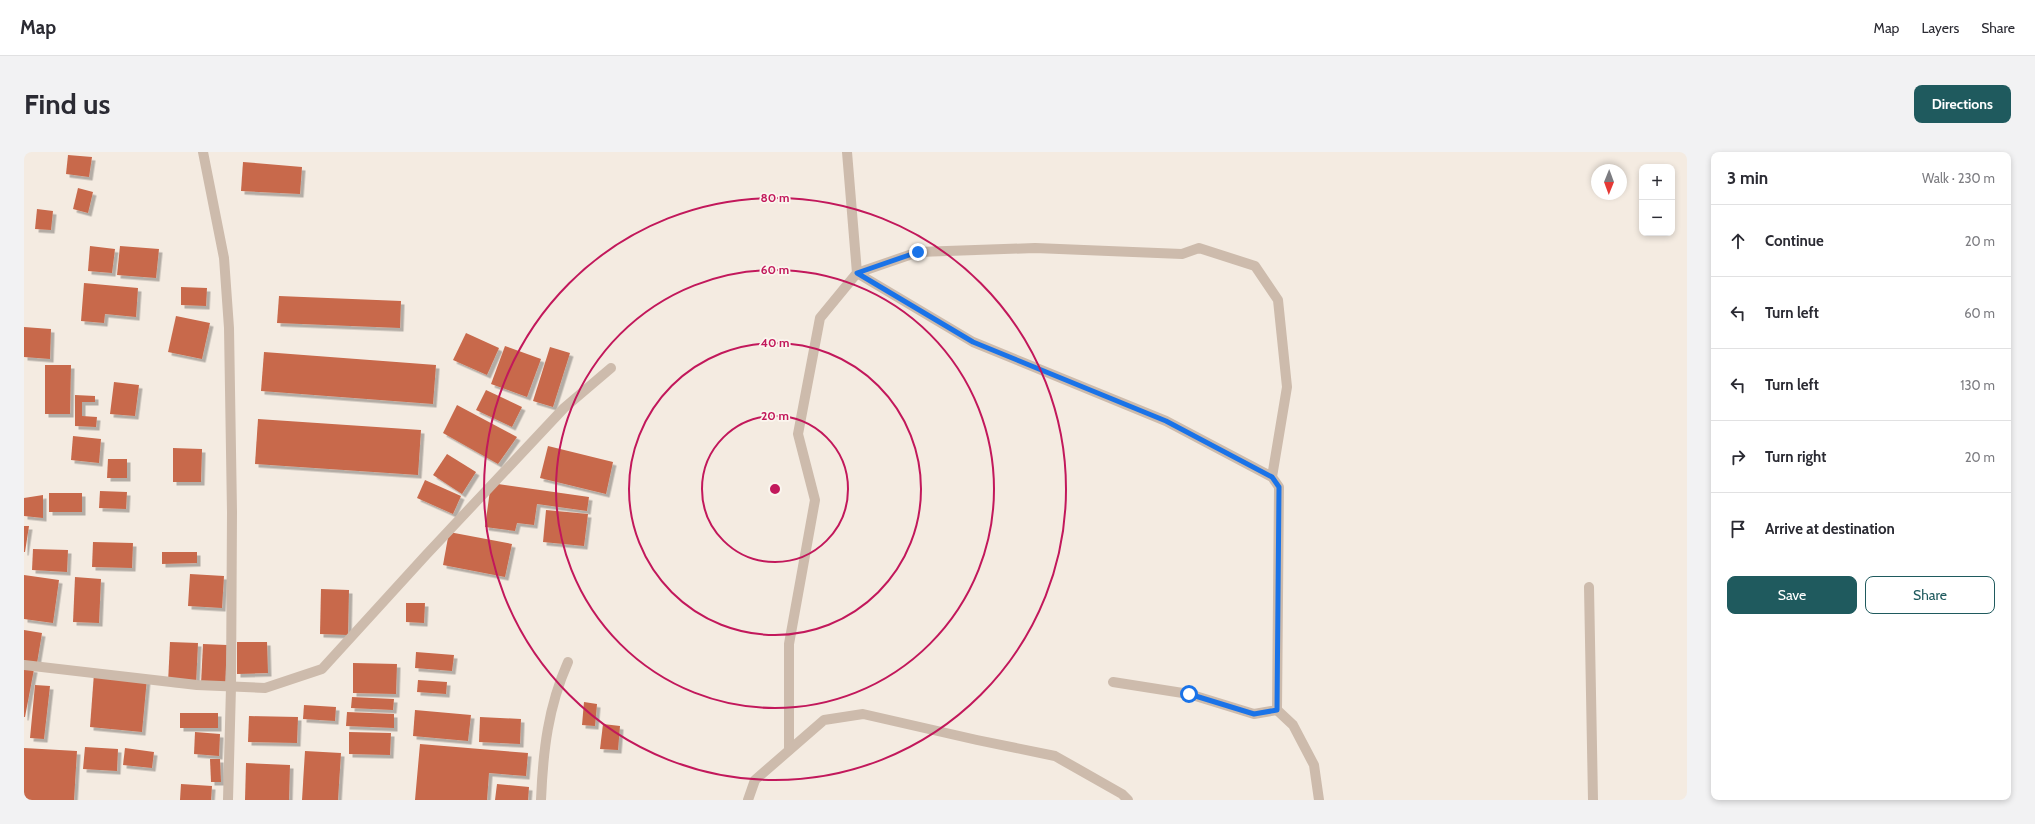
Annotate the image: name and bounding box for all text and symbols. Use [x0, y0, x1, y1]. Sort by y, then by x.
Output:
text: Map [20, 16, 56, 39]
text: Map [1874, 19, 1899, 37]
text: Layers [1921, 19, 1959, 37]
text: Share [1981, 19, 2015, 37]
button: Directions [1914, 85, 2011, 123]
text: Find us [24, 87, 110, 121]
north arrow [1591, 164, 1627, 200]
map controls [1639, 164, 1675, 236]
button: + [1639, 164, 1675, 200]
text: 3 min [1727, 168, 1768, 188]
text: Walk · 230 m [1922, 170, 1995, 186]
text: 80 m [761, 190, 789, 205]
button: − [1639, 200, 1675, 236]
icon: ahead [1727, 230, 1749, 252]
text: Continue [1765, 232, 1824, 250]
text: 20 m [1965, 233, 1995, 249]
route end [909, 243, 927, 261]
text: 60 m [761, 262, 789, 277]
icon: left [1727, 302, 1749, 324]
text: Turn left [1765, 304, 1819, 322]
text: 60 m [1964, 305, 1995, 321]
text: 40 m [760, 335, 790, 350]
icon: left [1727, 374, 1749, 396]
text: Turn left [1765, 376, 1819, 394]
text: 130 m [1960, 377, 1995, 393]
text: 20 m [761, 408, 789, 423]
icon: right [1727, 446, 1749, 468]
text: Turn right [1765, 448, 1826, 466]
text: 20 m [1965, 449, 1995, 465]
centre of rings [768, 482, 782, 496]
icon: arrive [1727, 518, 1749, 540]
text: Arrive at destination [1765, 520, 1895, 538]
button: Save [1727, 576, 1857, 614]
button: Share [1865, 576, 1995, 614]
route start [1180, 685, 1198, 703]

